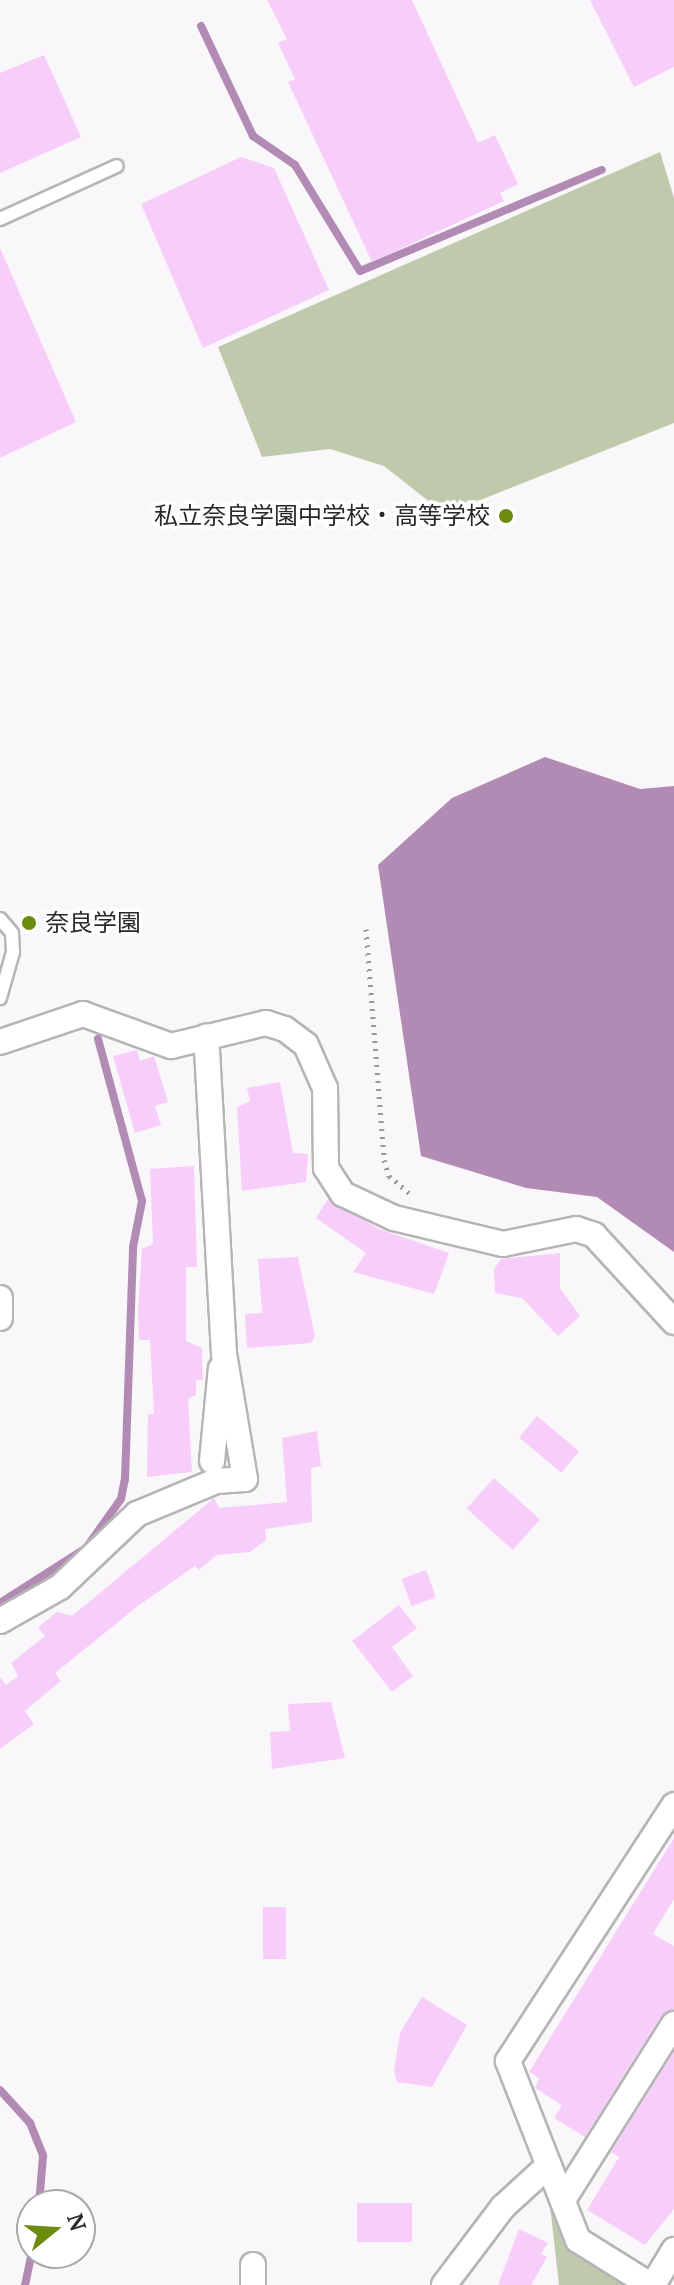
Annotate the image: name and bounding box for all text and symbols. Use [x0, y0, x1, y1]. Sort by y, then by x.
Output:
place label: 私立奈良学園中学校・高等学校 [154, 502, 490, 530]
marker: 私立奈良学園中学校・高等学校 [497, 507, 515, 525]
place label: 奈良学園 [45, 909, 141, 937]
marker: 奈良学園 [20, 914, 38, 932]
north arrow [16, 2189, 96, 2269]
text: N [61, 2210, 94, 2234]

